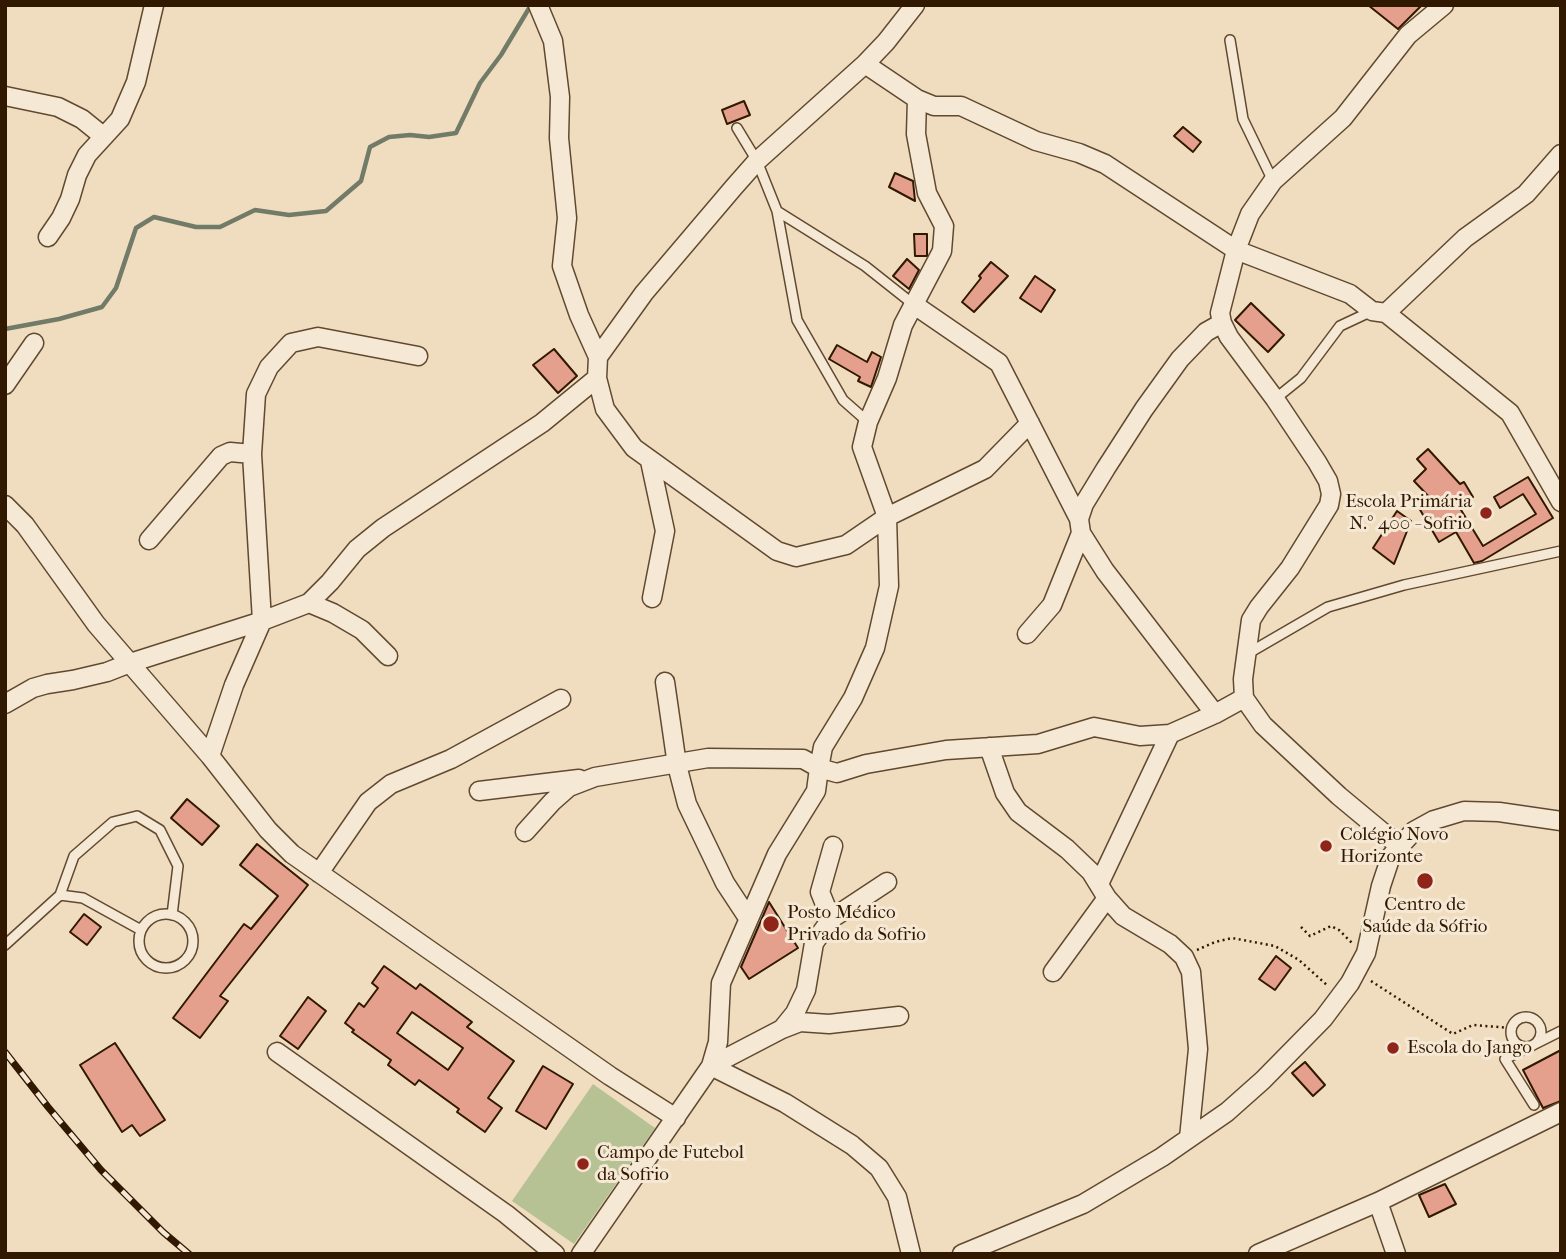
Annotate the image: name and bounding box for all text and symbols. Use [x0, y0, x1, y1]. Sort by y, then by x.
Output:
place label: Escola Primária N.º 400 - Sofrio [1345, 491, 1472, 535]
marker: Escola Primária N.º 400 - Sofrio [1478, 505, 1494, 521]
place label: Colégio Novo Horizonte [1340, 824, 1448, 868]
marker: Colégio Novo Horizonte [1318, 838, 1334, 854]
marker: Centro de Saúde da Sófrio [1415, 871, 1435, 891]
place label: Centro de Saúde da Sófrio [1363, 894, 1487, 938]
place label: Posto Médico Privado da Sofrio [787, 902, 926, 946]
marker: Posto Médico Privado da Sofrio [761, 914, 781, 934]
place label: Escola do Jango [1407, 1037, 1532, 1059]
marker: Escola do Jango [1385, 1040, 1401, 1056]
place label: Campo de Futebol da Sofrio [597, 1142, 744, 1186]
marker: Campo de Futebol da Sofrio [575, 1156, 591, 1172]

